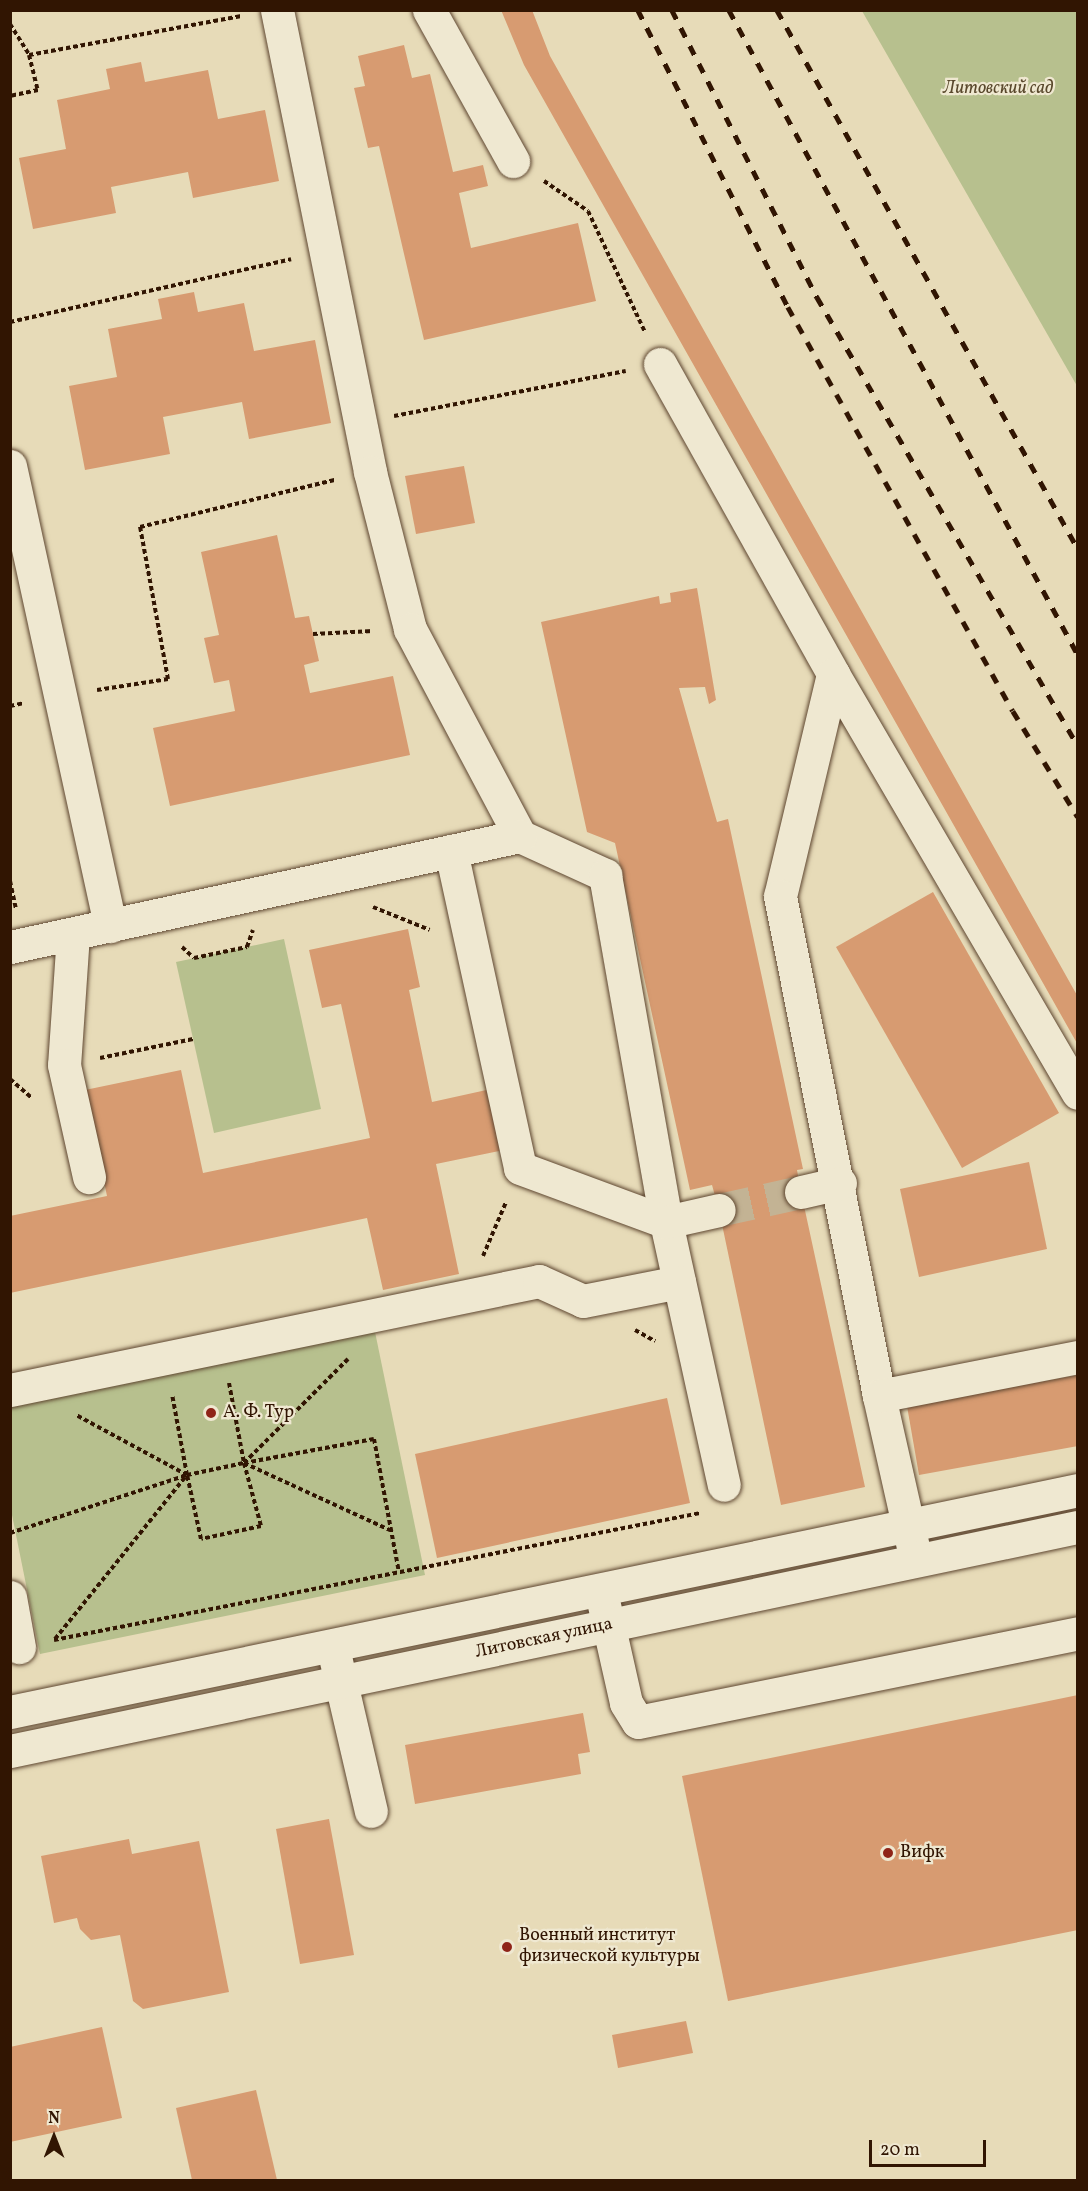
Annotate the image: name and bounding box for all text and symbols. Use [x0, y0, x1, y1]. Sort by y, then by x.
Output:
park label: Литовский сад [943, 78, 1053, 100]
place label: А. Ф. Тур [223, 1402, 295, 1424]
marker: А. Ф. Тур [204, 1406, 218, 1420]
street label: Литовская улица [473, 1614, 615, 1664]
place label: Вифк [900, 1842, 944, 1864]
marker: Вифк [881, 1846, 895, 1860]
place label: Военный институт физической культуры [519, 1926, 700, 1968]
marker: Военный институт физической культуры [500, 1940, 514, 1954]
north arrow [24, 2107, 84, 2167]
text: N [48, 2108, 60, 2130]
scale bar [872, 2128, 989, 2166]
text: 20 m [880, 2138, 920, 2163]

